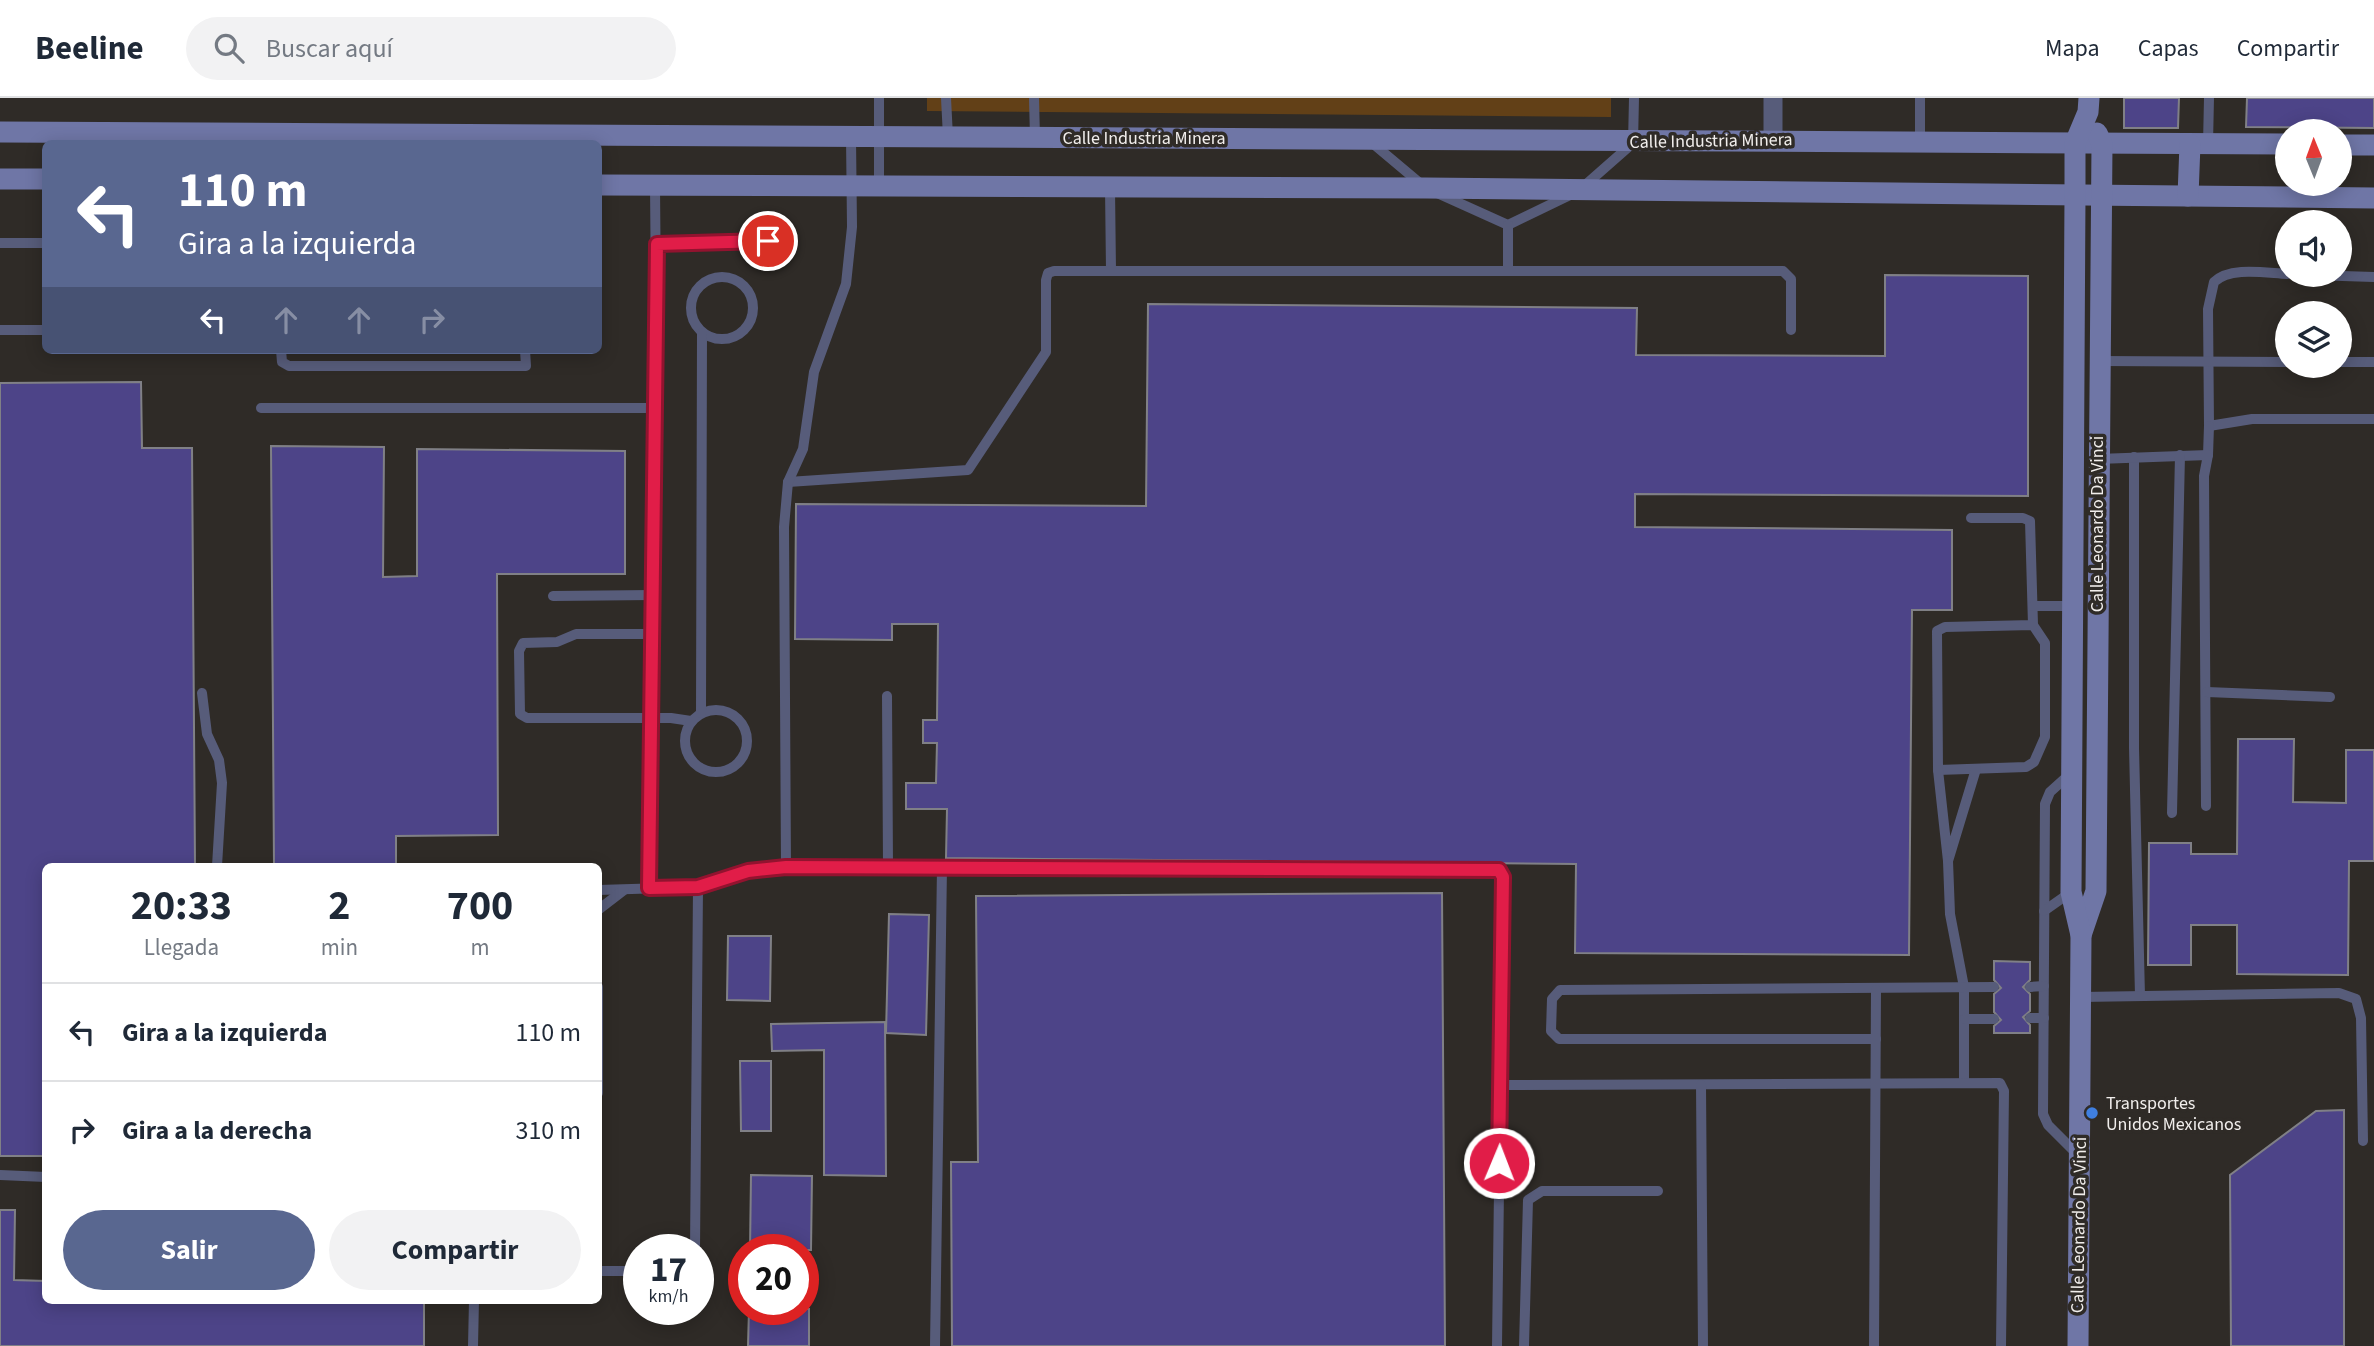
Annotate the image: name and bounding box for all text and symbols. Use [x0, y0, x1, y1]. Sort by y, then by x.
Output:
search box [186, 17, 676, 80]
text: Beeline [35, 25, 144, 72]
icon: search [210, 29, 248, 67]
text: Buscar aquí [266, 30, 393, 67]
text: Mapa [2045, 31, 2100, 66]
text: Capas [2138, 31, 2199, 66]
text: Compartir [2237, 31, 2339, 66]
north arrow [2275, 119, 2352, 196]
map controls [2275, 119, 2352, 378]
street label: Calle Industria Minera [1062, 126, 1226, 151]
street label: Calle Industria Minera [1629, 127, 1793, 155]
text: 110 m [178, 156, 307, 226]
icon: left [63, 168, 154, 259]
button: sound [2275, 210, 2352, 287]
pin [738, 211, 798, 271]
text: Gira a la izquierda [178, 221, 416, 267]
icon: arrive [749, 222, 787, 260]
icon: left [194, 301, 232, 339]
icon: ahead [267, 301, 305, 339]
icon: ahead [340, 301, 378, 339]
icon: right [413, 301, 451, 339]
button: layers [2275, 301, 2352, 378]
street label: Calle Leonardo Da Vinci [2085, 436, 2110, 612]
text: 20:33 [131, 876, 232, 936]
text: 2 [328, 876, 350, 936]
text: 700 [447, 876, 513, 936]
text: Llegada [144, 931, 219, 964]
text: min [321, 931, 358, 964]
text: m [470, 931, 490, 964]
icon: left [63, 1013, 101, 1051]
text: Gira a la izquierda [122, 1014, 327, 1051]
text: 110 m [515, 1014, 581, 1051]
place label: Transportes Unidos Mexicanos [2106, 1091, 2241, 1137]
marker: Transportes Unidos Mexicanos [2084, 1105, 2100, 1121]
icon: right [63, 1111, 101, 1149]
text: Gira a la derecha [122, 1112, 312, 1149]
text: 310 m [515, 1112, 581, 1149]
position arrow [1462, 1126, 1536, 1200]
street label: Calle Leonardo Da Vinci [2065, 1137, 2093, 1313]
button: Salir [63, 1210, 315, 1290]
button: Compartir [329, 1210, 581, 1290]
speed limit sign: 20 [728, 1234, 819, 1325]
text: 17 [650, 1245, 687, 1295]
text: km/h [649, 1284, 688, 1309]

